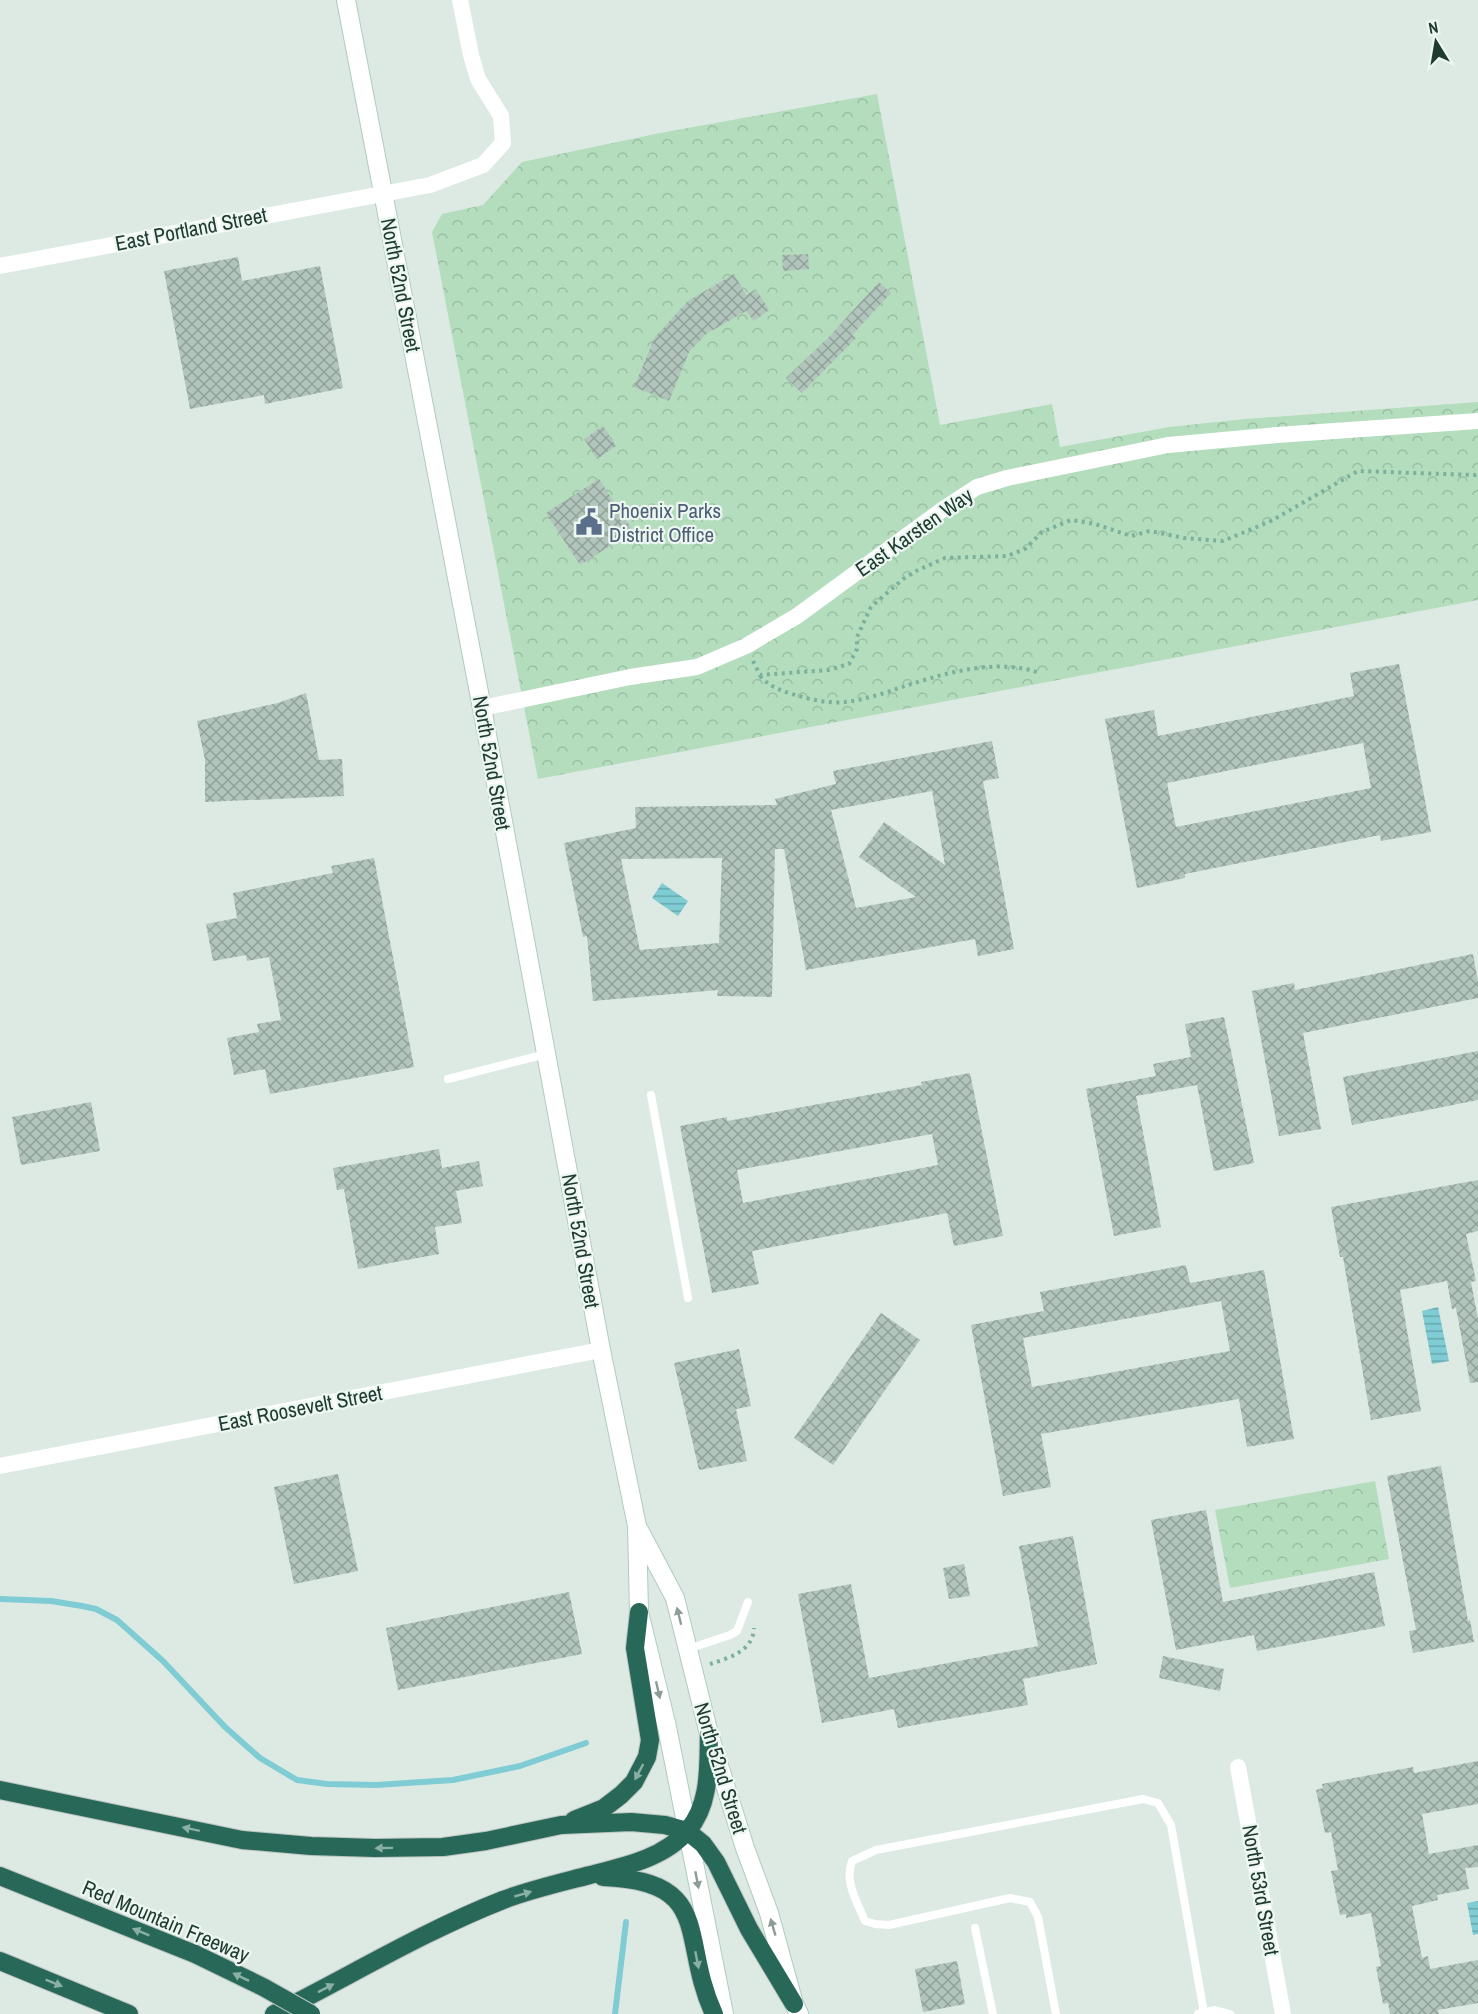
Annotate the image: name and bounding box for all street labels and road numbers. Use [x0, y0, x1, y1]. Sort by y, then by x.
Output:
street label: East Portland Street [113, 200, 270, 258]
street label: North 52nd Street [374, 216, 428, 355]
street label: East Karsten Way [849, 481, 979, 583]
street label: North 52nd Street [466, 694, 518, 833]
street label: North 52nd Street [555, 1172, 607, 1311]
street label: East Roosevelt Street [215, 1378, 385, 1438]
street label: North 52nd Street [687, 1699, 755, 1837]
street label: North 53rd Street [1235, 1822, 1287, 1958]
street label: Red Mountain Freeway [78, 1873, 254, 1969]

